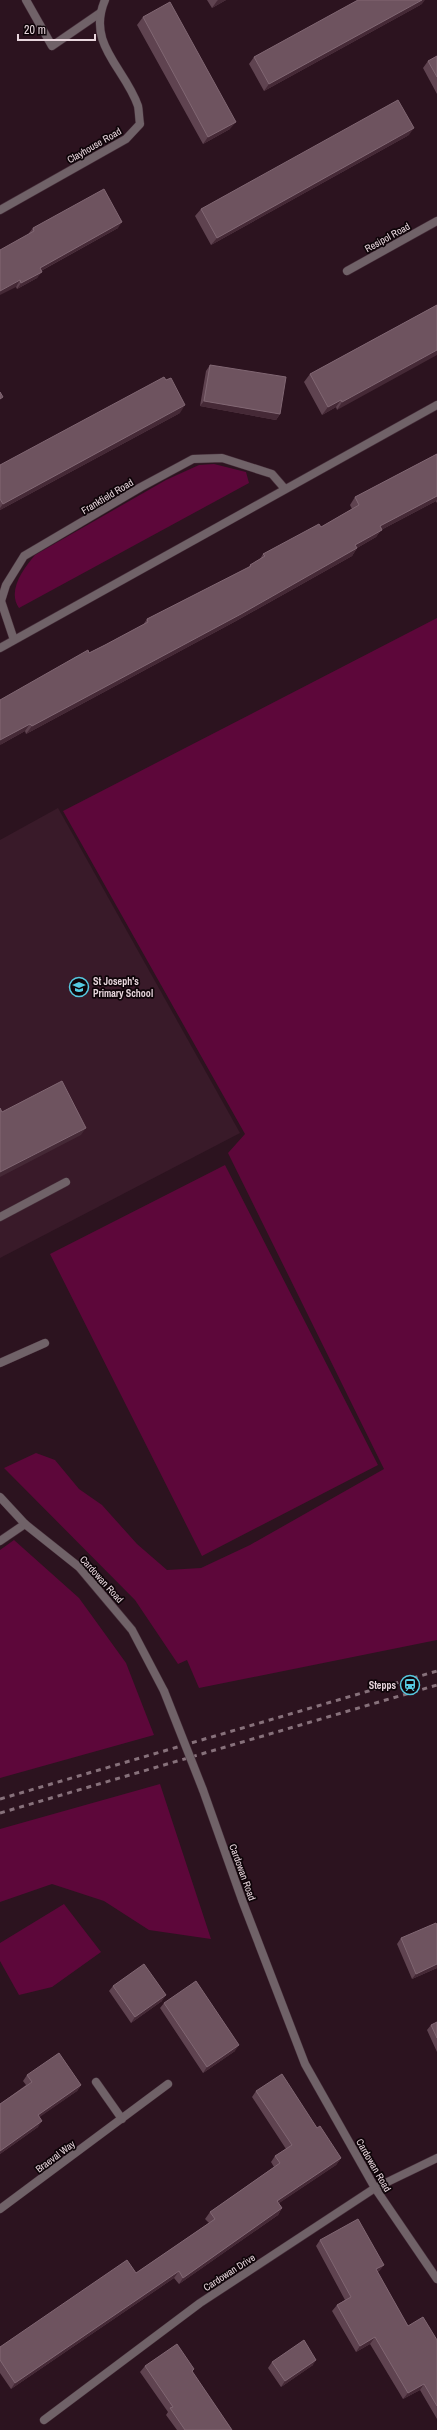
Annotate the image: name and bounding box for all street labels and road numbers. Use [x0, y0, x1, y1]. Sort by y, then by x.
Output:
street label: Clayhouse Road [65, 125, 124, 166]
street label: Resipol Road [362, 220, 412, 255]
street label: Frankfield Road [79, 476, 136, 517]
street label: Cardowan Road [77, 1553, 126, 1606]
street label: Cardowan Road [226, 1842, 259, 1902]
street label: Cardowan Road [353, 2136, 394, 2194]
street label: Braeval Way [33, 2137, 78, 2175]
street label: Cardowan Drive [201, 2251, 258, 2294]

